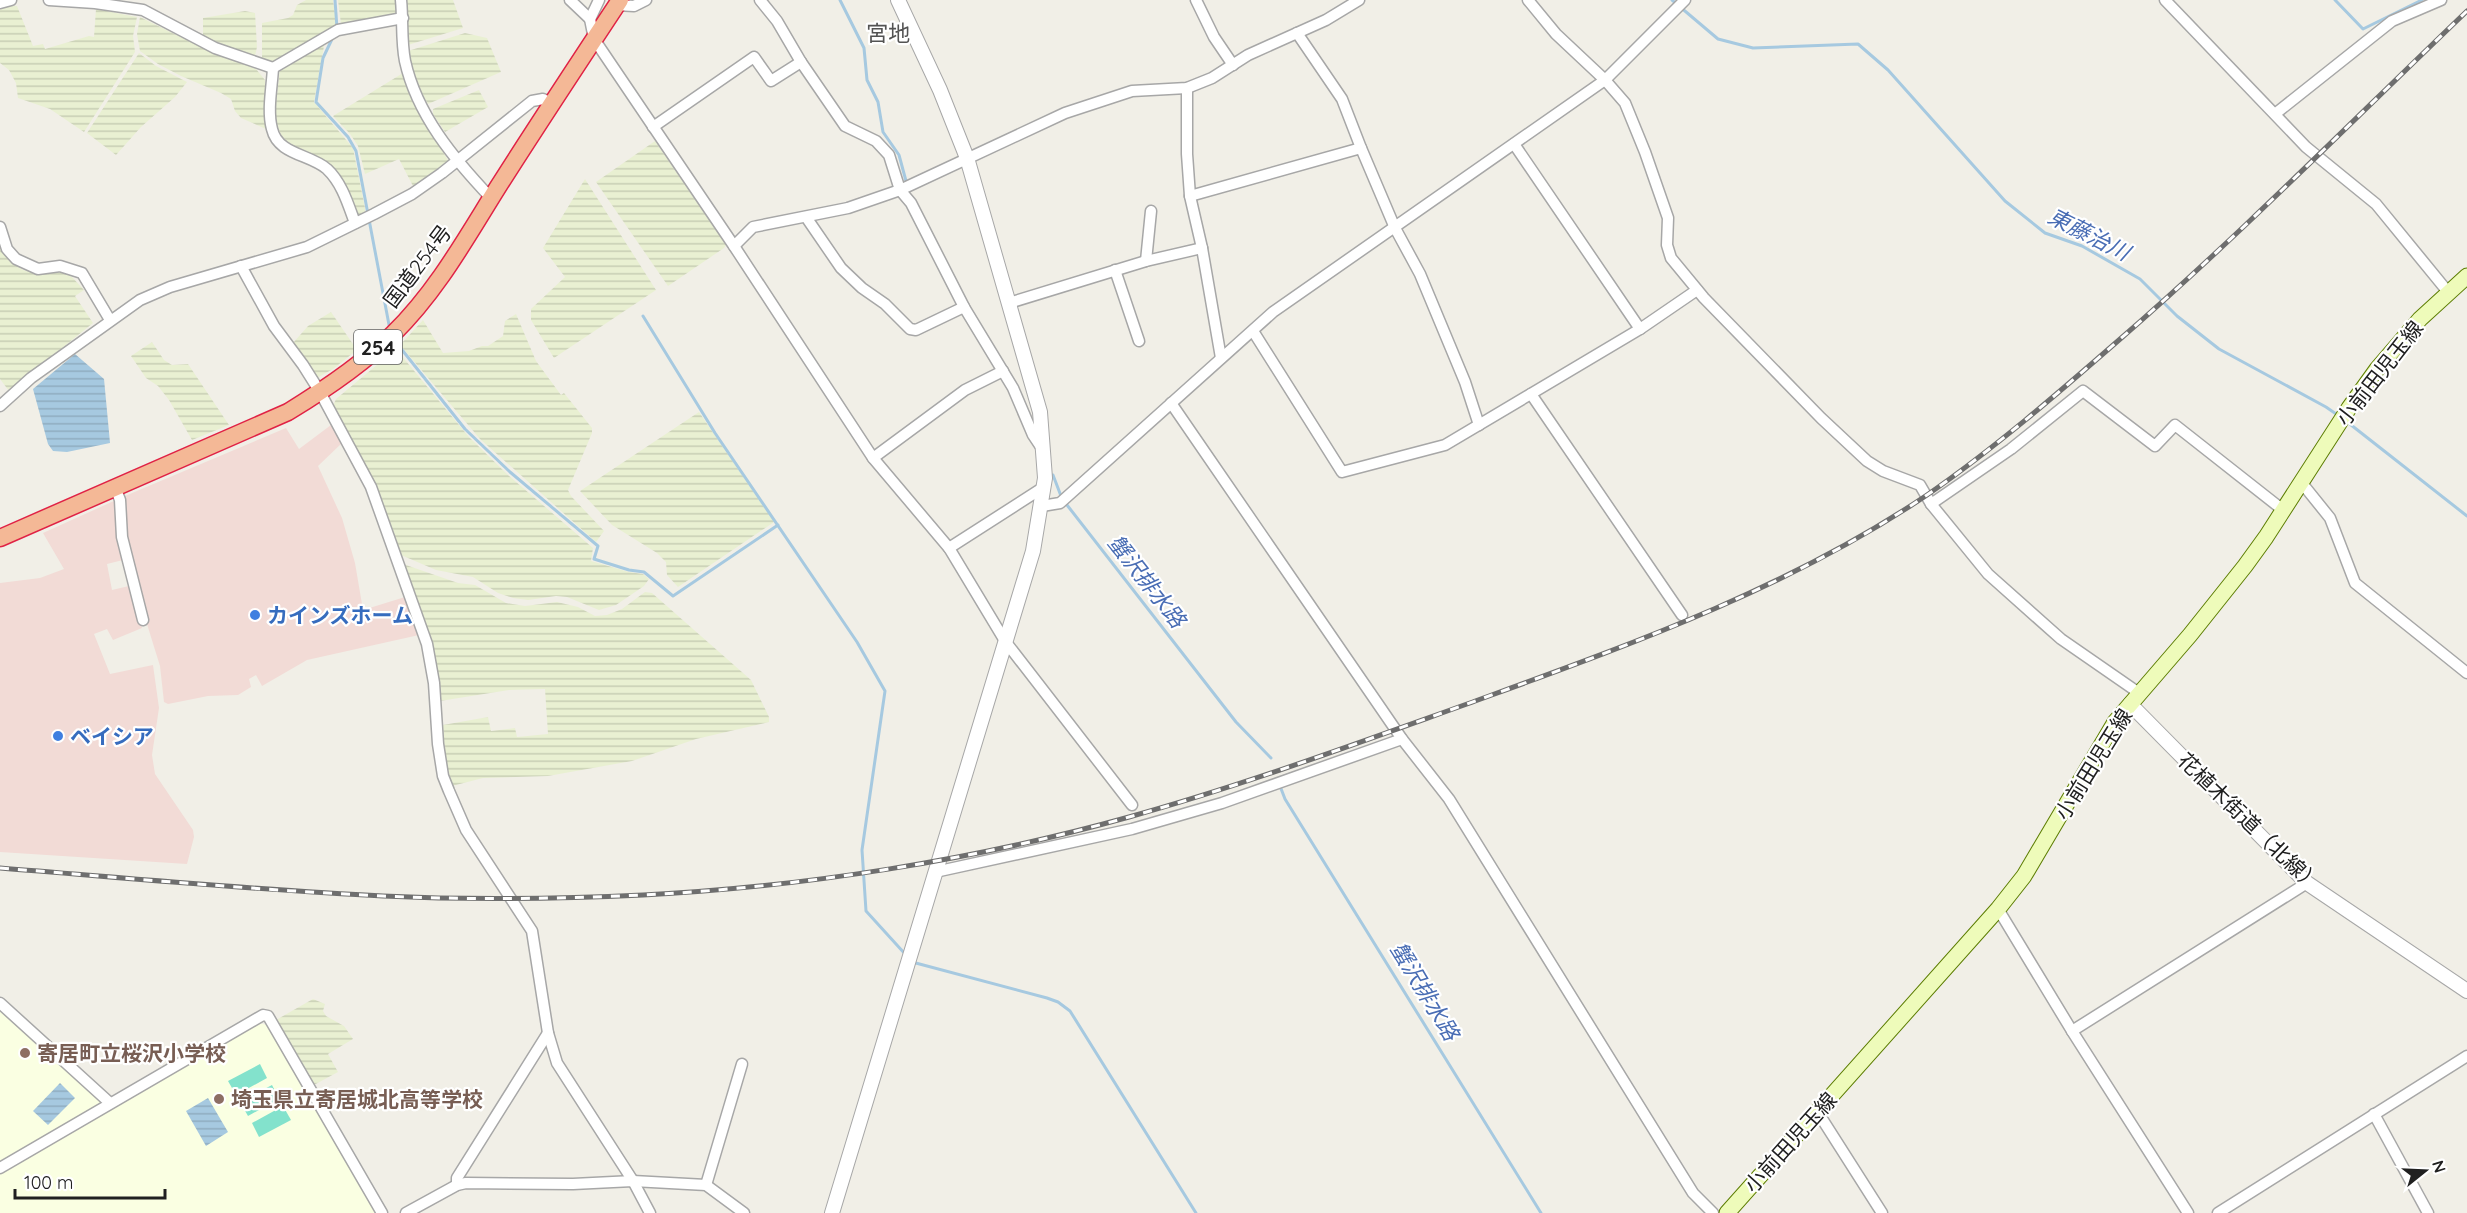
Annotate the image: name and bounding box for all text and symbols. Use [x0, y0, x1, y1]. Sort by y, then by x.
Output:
district label: 宮地 [866, 19, 910, 47]
water label: 東藤治川 [2043, 202, 2136, 267]
street label: 国道254号 [377, 219, 457, 313]
street label: 小前田児玉線 [2330, 315, 2428, 431]
road number: 254 [354, 330, 402, 364]
water label: 蟹沢排水路 [1102, 529, 1193, 635]
place label: カインズホーム [267, 602, 413, 628]
marker: カインズホーム [248, 608, 262, 622]
street label: 小前田児玉線 [2049, 704, 2137, 824]
place label: ベイシア [70, 723, 154, 749]
marker: ベイシア [51, 729, 65, 743]
street label: 花植木街道（北線） [2173, 747, 2327, 897]
water label: 蟹沢排水路 [1385, 937, 1466, 1047]
place label: 寄居町立桜沢小学校 [37, 1040, 226, 1066]
marker: 寄居町立桜沢小学校 [18, 1046, 32, 1060]
place label: 埼玉県立寄居城北高等学校 [231, 1086, 483, 1112]
street label: 小前田児玉線 [1738, 1086, 1842, 1198]
marker: 埼玉県立寄居城北高等学校 [212, 1092, 226, 1106]
north arrow [2395, 1141, 2455, 1201]
text: N [2428, 1158, 2451, 1175]
scale bar [15, 1162, 165, 1200]
text: 100 m [24, 1171, 73, 1194]

